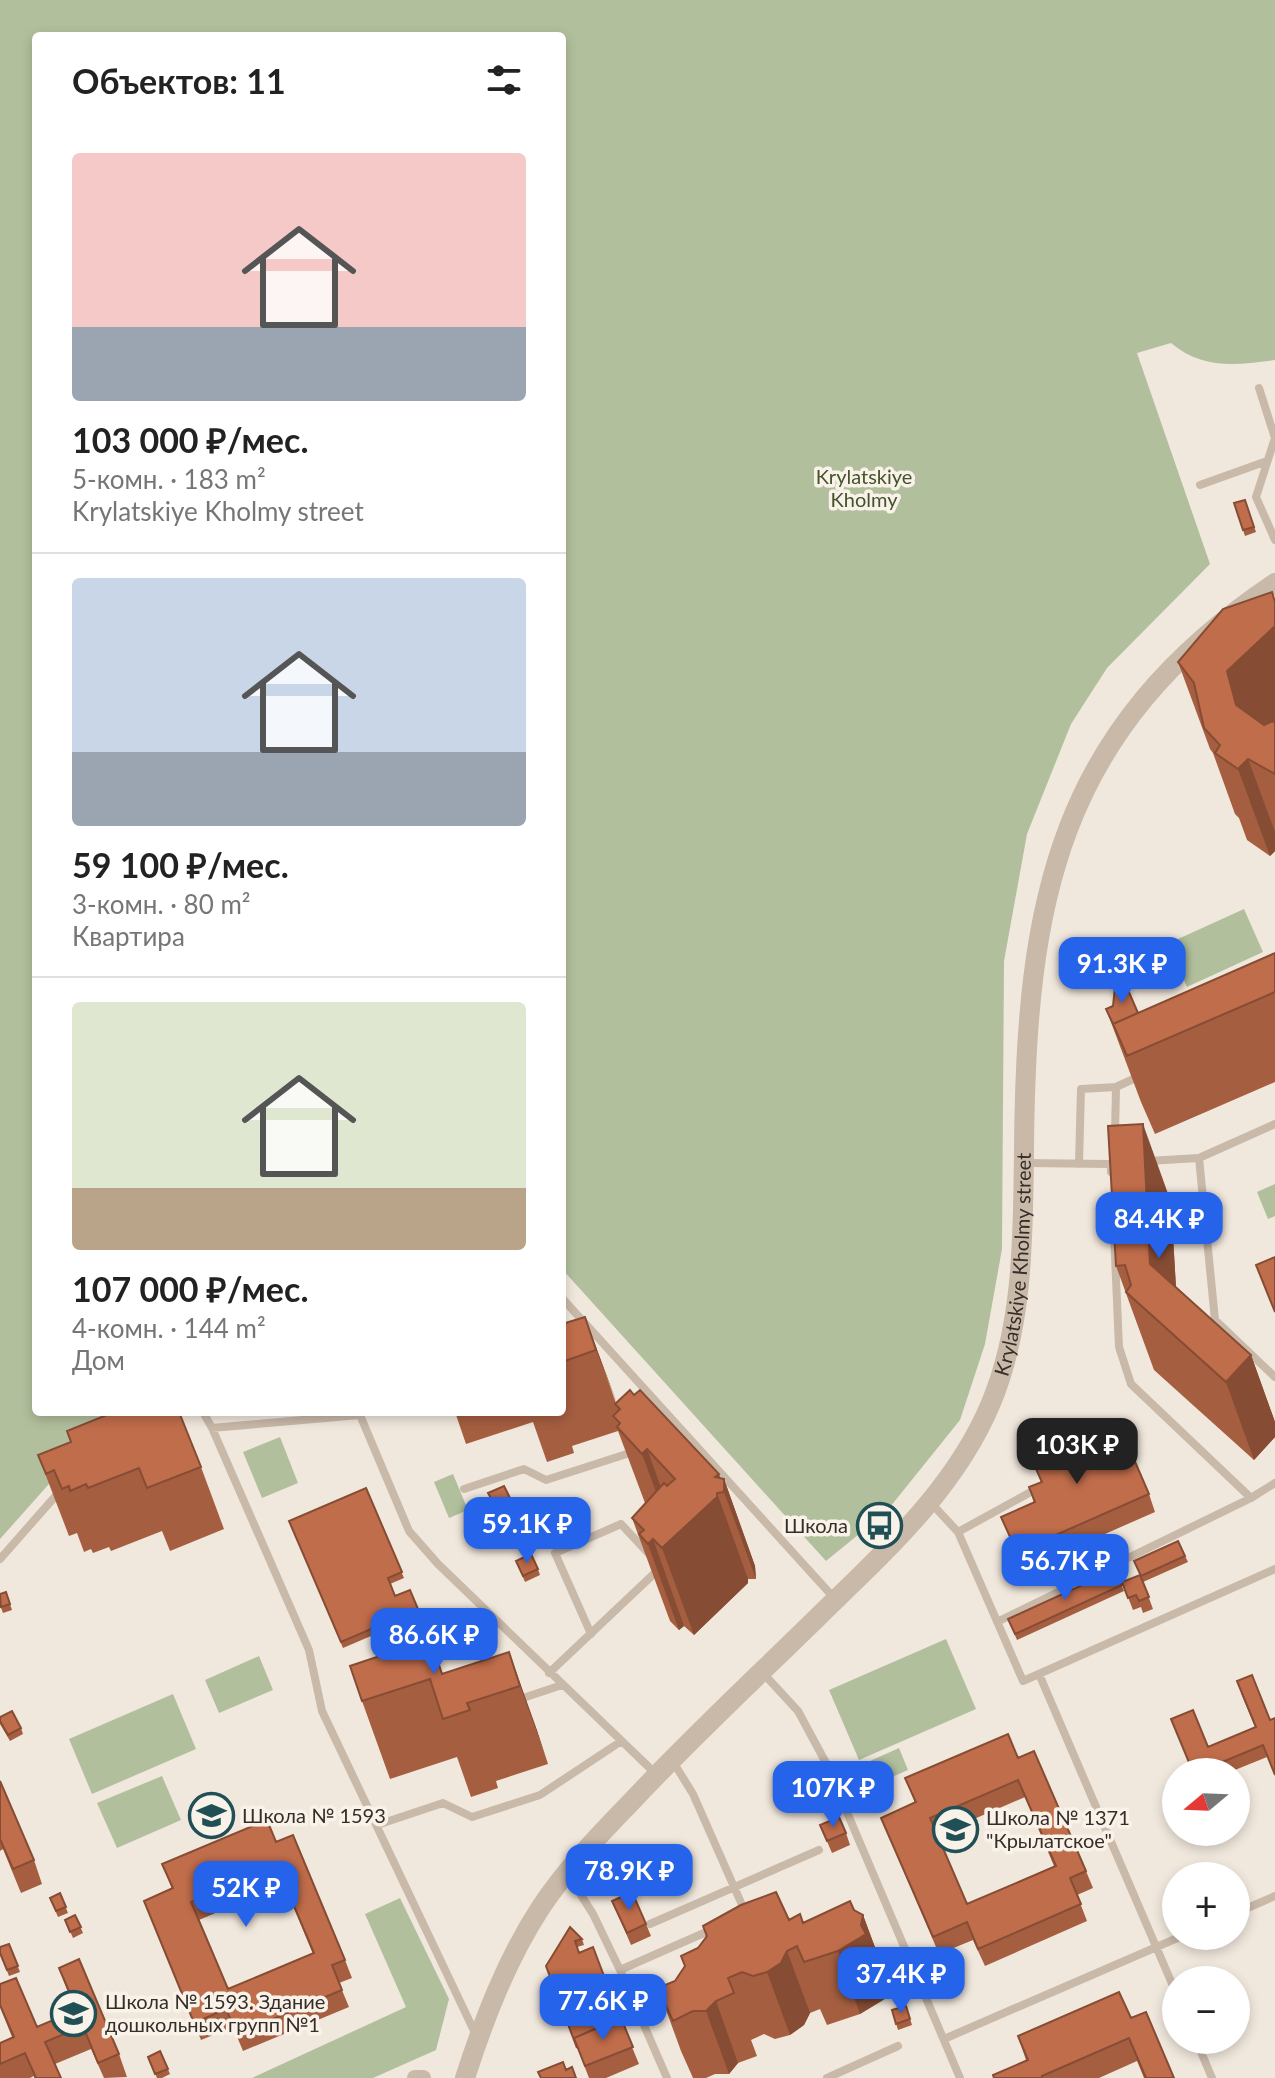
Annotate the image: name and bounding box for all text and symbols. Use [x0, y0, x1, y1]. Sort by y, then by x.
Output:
icon: filters [482, 58, 526, 102]
text: Объектов: 11 [72, 60, 286, 101]
icon: home [227, 205, 371, 349]
text: 103 000 ₽/мес. [72, 419, 308, 460]
text: 5-комн. · 183 m² [72, 463, 266, 495]
park label: Krylatskiye Kholmy [816, 464, 912, 511]
text: Krylatskiye Kholmy street [72, 495, 364, 527]
icon: home [227, 630, 371, 774]
text: 59 100 ₽/мес. [72, 844, 289, 885]
text: 3-комн. · 80 m² [72, 888, 251, 920]
text: Квартира [72, 920, 185, 952]
pin: 91.3K ₽ [1048, 937, 1196, 1005]
text: 91.3K ₽ [1077, 947, 1167, 979]
icon: home [227, 1054, 371, 1198]
street label: Krylatskiye Kholmy street [989, 1153, 1035, 1379]
pin: 84.4K ₽ [1085, 1192, 1233, 1260]
text: 84.4K ₽ [1114, 1202, 1204, 1234]
text: 107 000 ₽/мес. [72, 1268, 308, 1309]
text: 4-комн. · 144 m² [72, 1312, 266, 1344]
text: Дом [72, 1344, 125, 1376]
pin: 103K ₽ [1012, 1418, 1142, 1486]
text: 103K ₽ [1035, 1428, 1119, 1460]
pin: 59.1K ₽ [453, 1497, 601, 1565]
bus stop icon: Школа [855, 1502, 903, 1550]
text: 59.1K ₽ [482, 1507, 572, 1539]
place label: Школа [784, 1513, 848, 1537]
pin: 56.7K ₽ [991, 1534, 1139, 1602]
text: 56.7K ₽ [1020, 1544, 1110, 1576]
pin: 86.6K ₽ [360, 1608, 508, 1676]
text: 86.6K ₽ [389, 1618, 479, 1650]
north arrow [1162, 1758, 1250, 1846]
map controls [1162, 1758, 1250, 2054]
pin: 107K ₽ [768, 1761, 898, 1829]
text: 107K ₽ [791, 1771, 875, 1803]
school or university icon: Школа № 1593 [187, 1792, 235, 1840]
place label: Школа № 1593 [242, 1803, 386, 1827]
school or university icon: Школа № 1371 "Крылатское" [931, 1805, 979, 1853]
place label: Школа № 1371 "Крылатское" [986, 1805, 1130, 1852]
pin: 78.9K ₽ [555, 1844, 703, 1912]
text: 78.9K ₽ [584, 1854, 674, 1886]
pin: 52K ₽ [190, 1861, 302, 1929]
button: + [1162, 1862, 1250, 1950]
text: 52K ₽ [211, 1871, 281, 1903]
pin: 37.4K ₽ [827, 1947, 975, 2015]
text: 37.4K ₽ [856, 1957, 946, 1989]
button: − [1162, 1966, 1250, 2054]
pin: 77.6K ₽ [529, 1974, 677, 2042]
text: 77.6K ₽ [558, 1984, 648, 2016]
place label: Школа № 1593. Здание дошкольных групп №1 [105, 1989, 325, 2036]
school or university icon: Школа № 1593. Здание дошкольных групп №1 [50, 1990, 98, 2038]

